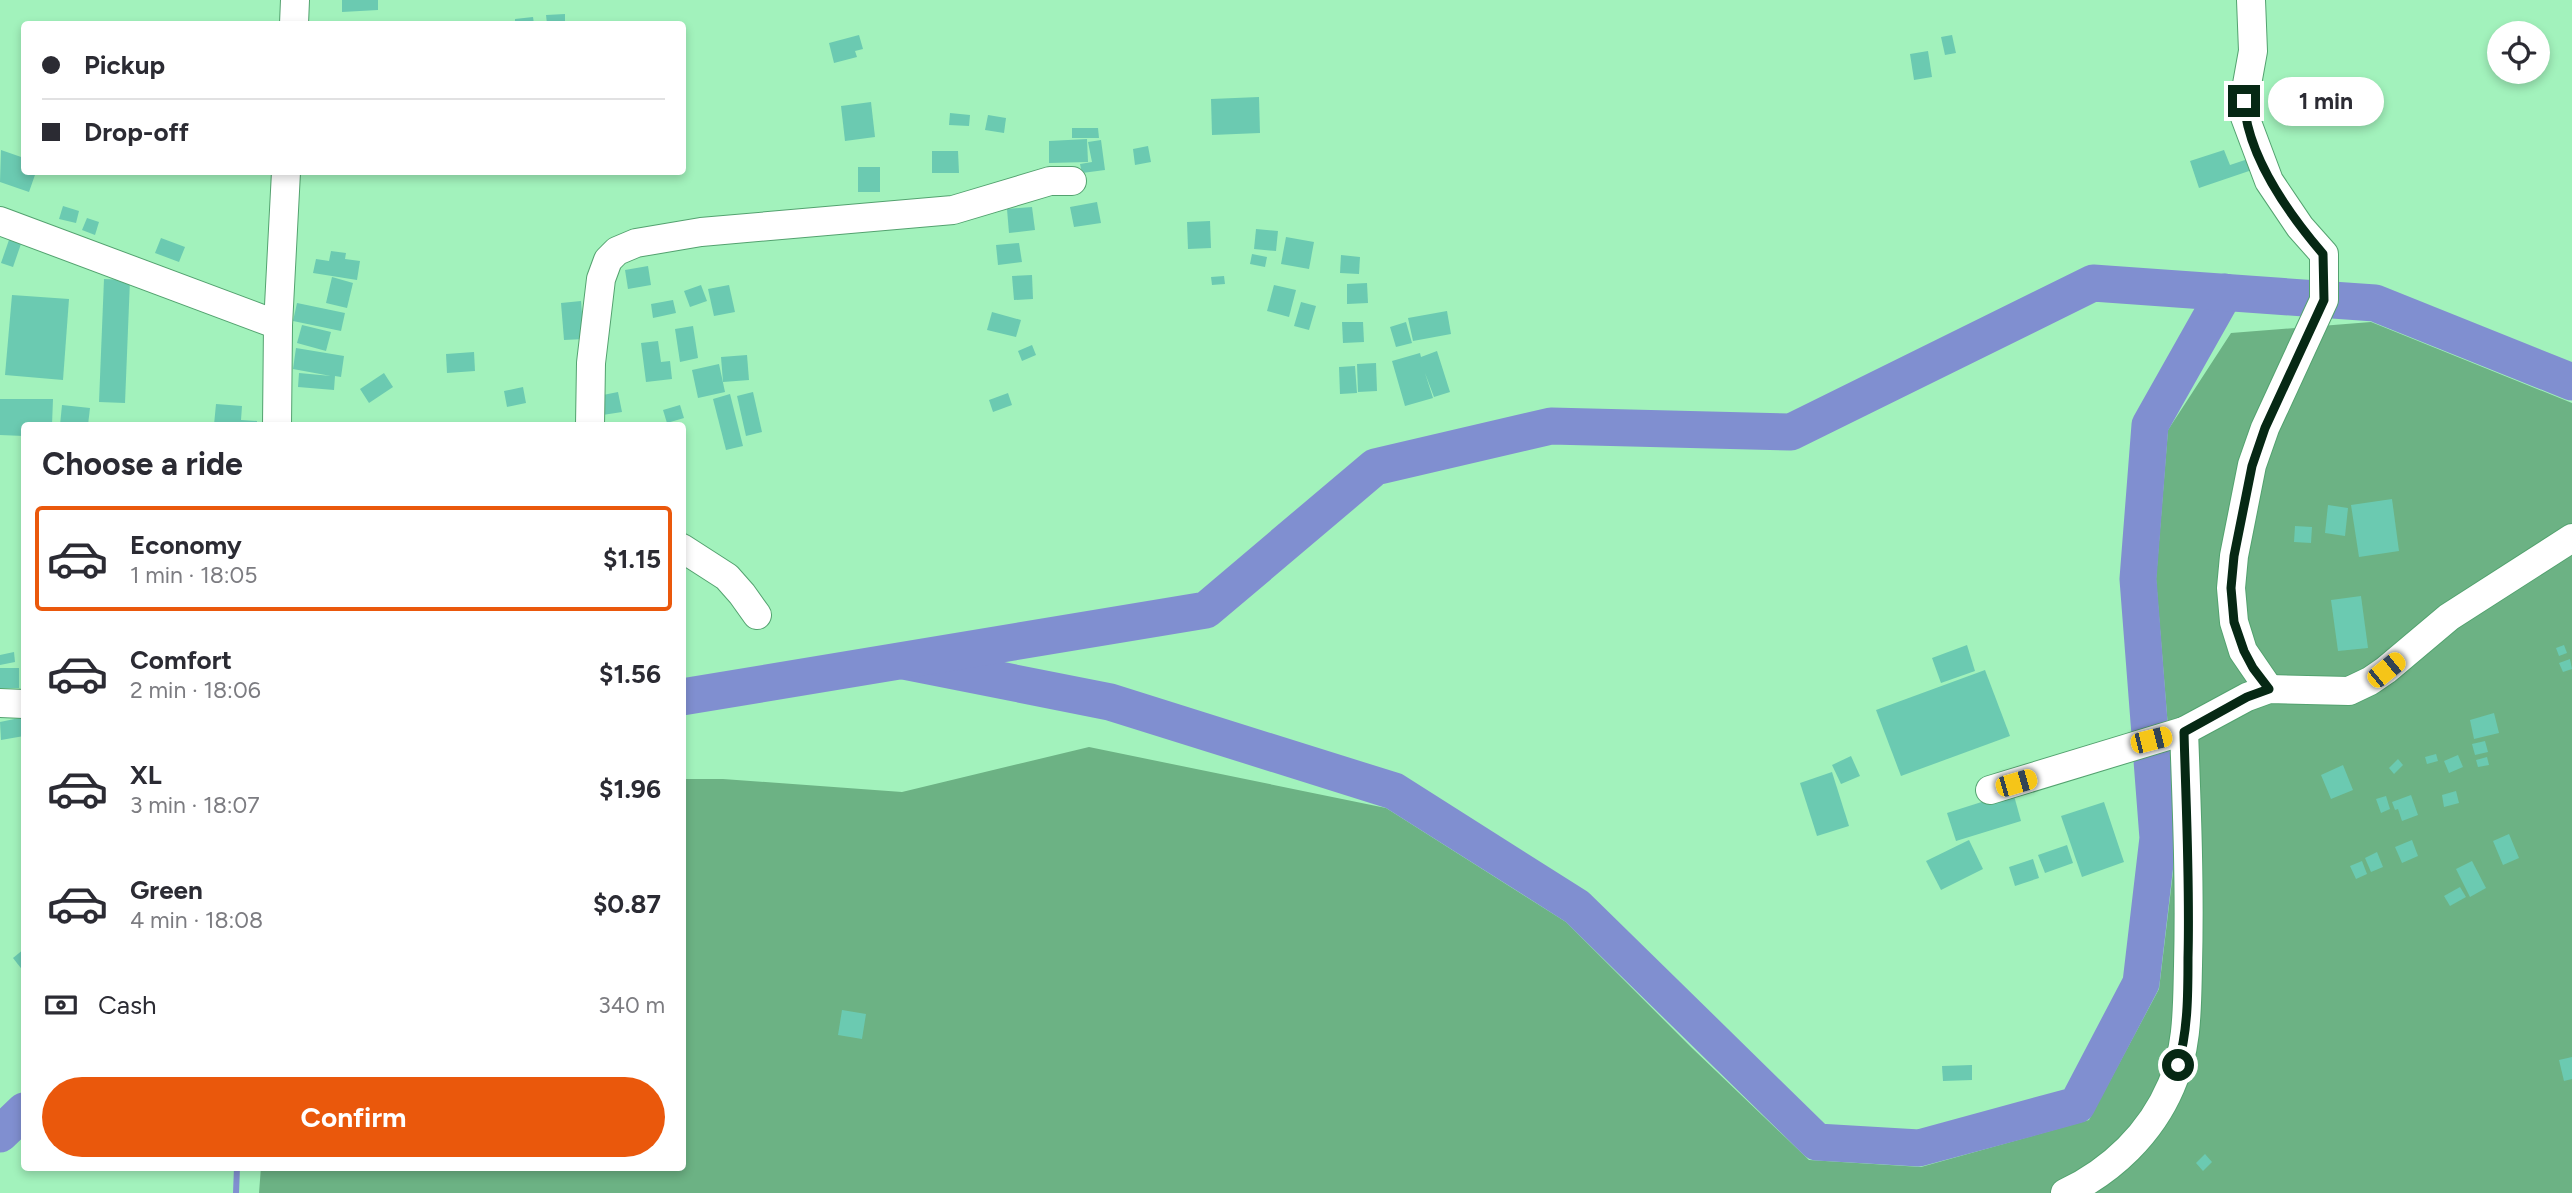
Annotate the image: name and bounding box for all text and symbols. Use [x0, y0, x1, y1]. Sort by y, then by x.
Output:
map controls [2487, 21, 2550, 84]
button: locate [2487, 21, 2550, 84]
text: Pickup [84, 49, 165, 81]
callout: 1 min [2268, 76, 2384, 126]
route end [2228, 85, 2260, 117]
text: 1 min [2299, 87, 2353, 115]
text: Drop-off [84, 116, 189, 148]
text: Choose a ride [42, 445, 243, 483]
icon: car [46, 527, 109, 590]
text: Economy [130, 529, 242, 561]
text: $1.15 [603, 543, 661, 575]
text: 1 min · 18:05 [130, 561, 258, 589]
icon: car [46, 642, 109, 705]
text: Comfort [130, 644, 232, 676]
car [2364, 649, 2409, 691]
text: $1.56 [599, 658, 661, 690]
text: 2 min · 18:06 [130, 676, 261, 704]
car [2129, 725, 2174, 755]
icon: car [46, 757, 109, 820]
text: XL [130, 759, 162, 791]
car [1993, 767, 2040, 799]
text: $1.96 [599, 773, 661, 805]
text: 3 min · 18:07 [130, 791, 260, 819]
icon: car [46, 872, 109, 935]
text: Green [130, 874, 203, 906]
text: $0.87 [593, 888, 661, 920]
text: 4 min · 18:08 [130, 906, 263, 934]
icon: cash [42, 986, 80, 1024]
text: Cash [98, 989, 157, 1021]
text: 340 m [598, 991, 665, 1019]
route start [2162, 1049, 2194, 1081]
button: Confirm [42, 1077, 665, 1157]

